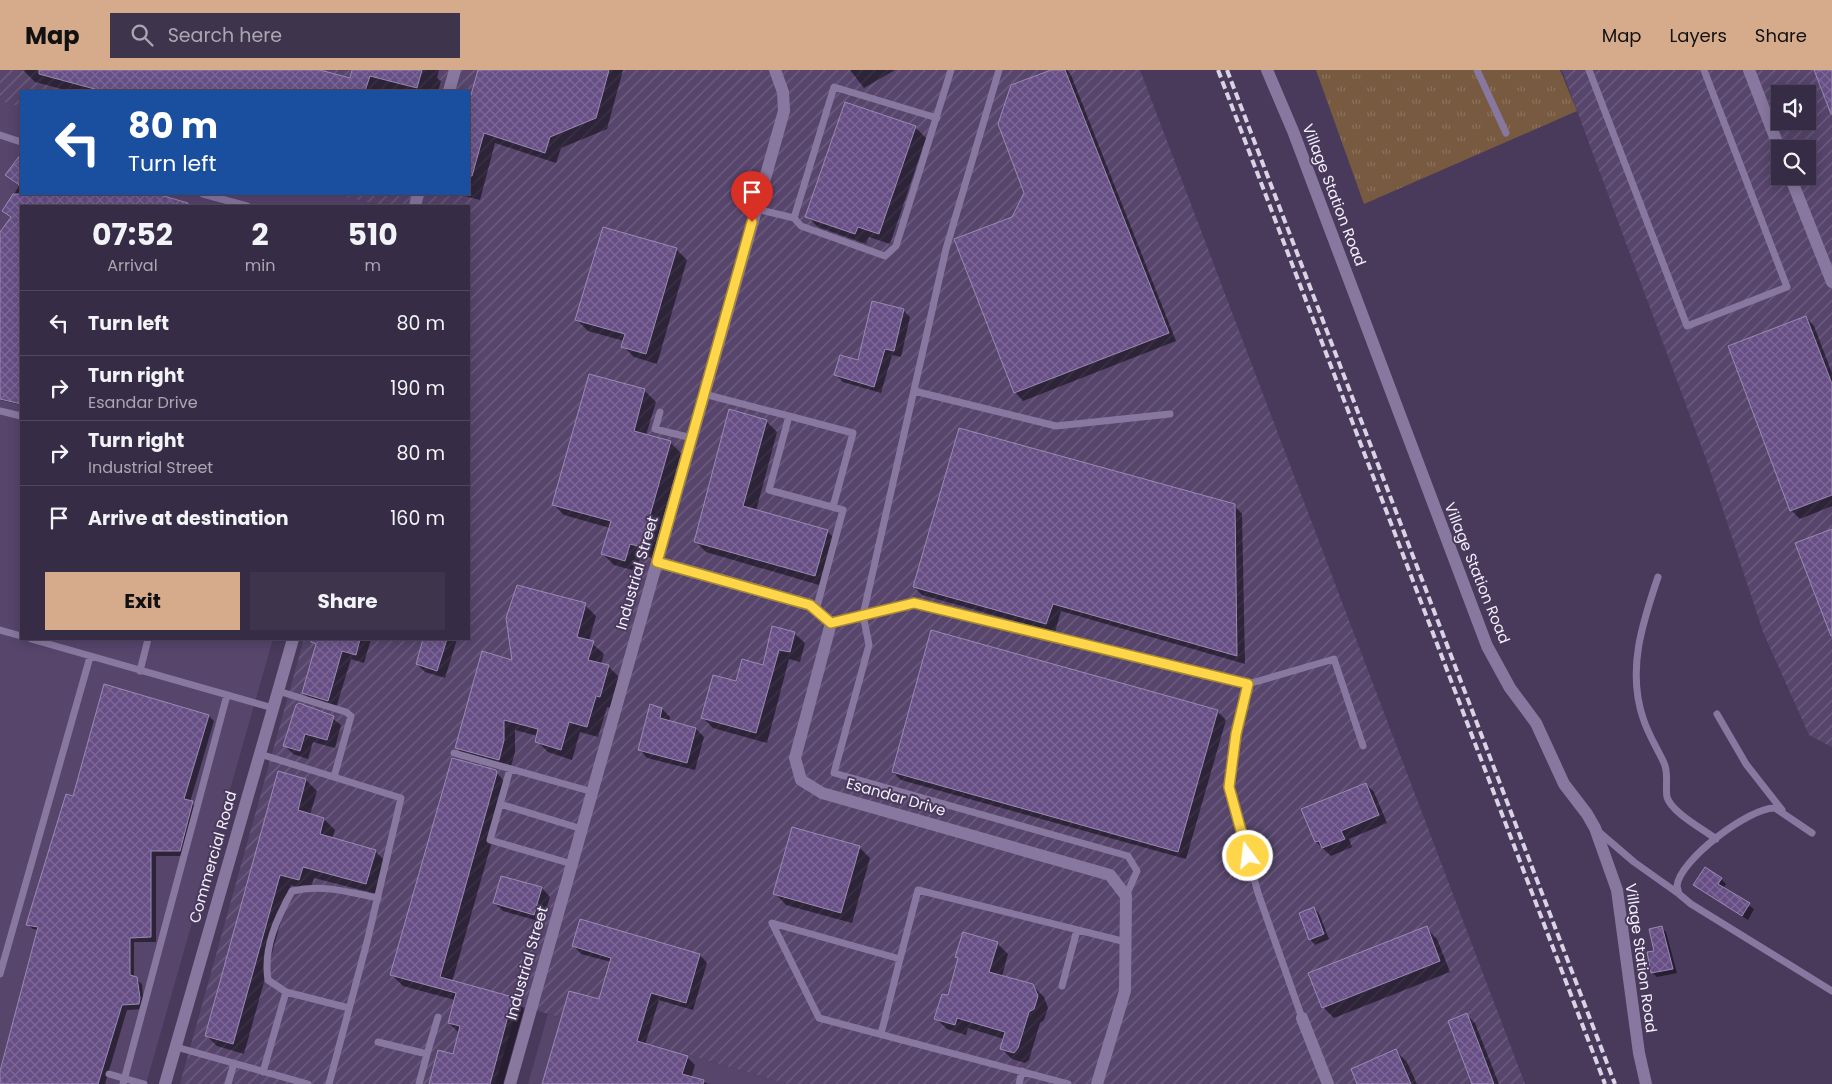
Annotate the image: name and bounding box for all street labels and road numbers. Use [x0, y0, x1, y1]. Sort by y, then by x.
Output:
street label: Village Station Road [1298, 121, 1371, 269]
street label: Village Station Road [1440, 499, 1515, 647]
street label: Industrial Street [610, 514, 663, 632]
street label: Esandar Drive [844, 772, 948, 821]
street label: Commercial Road [184, 788, 241, 925]
street label: Village Station Road [1621, 882, 1662, 1034]
street label: Industrial Street [500, 904, 553, 1022]

